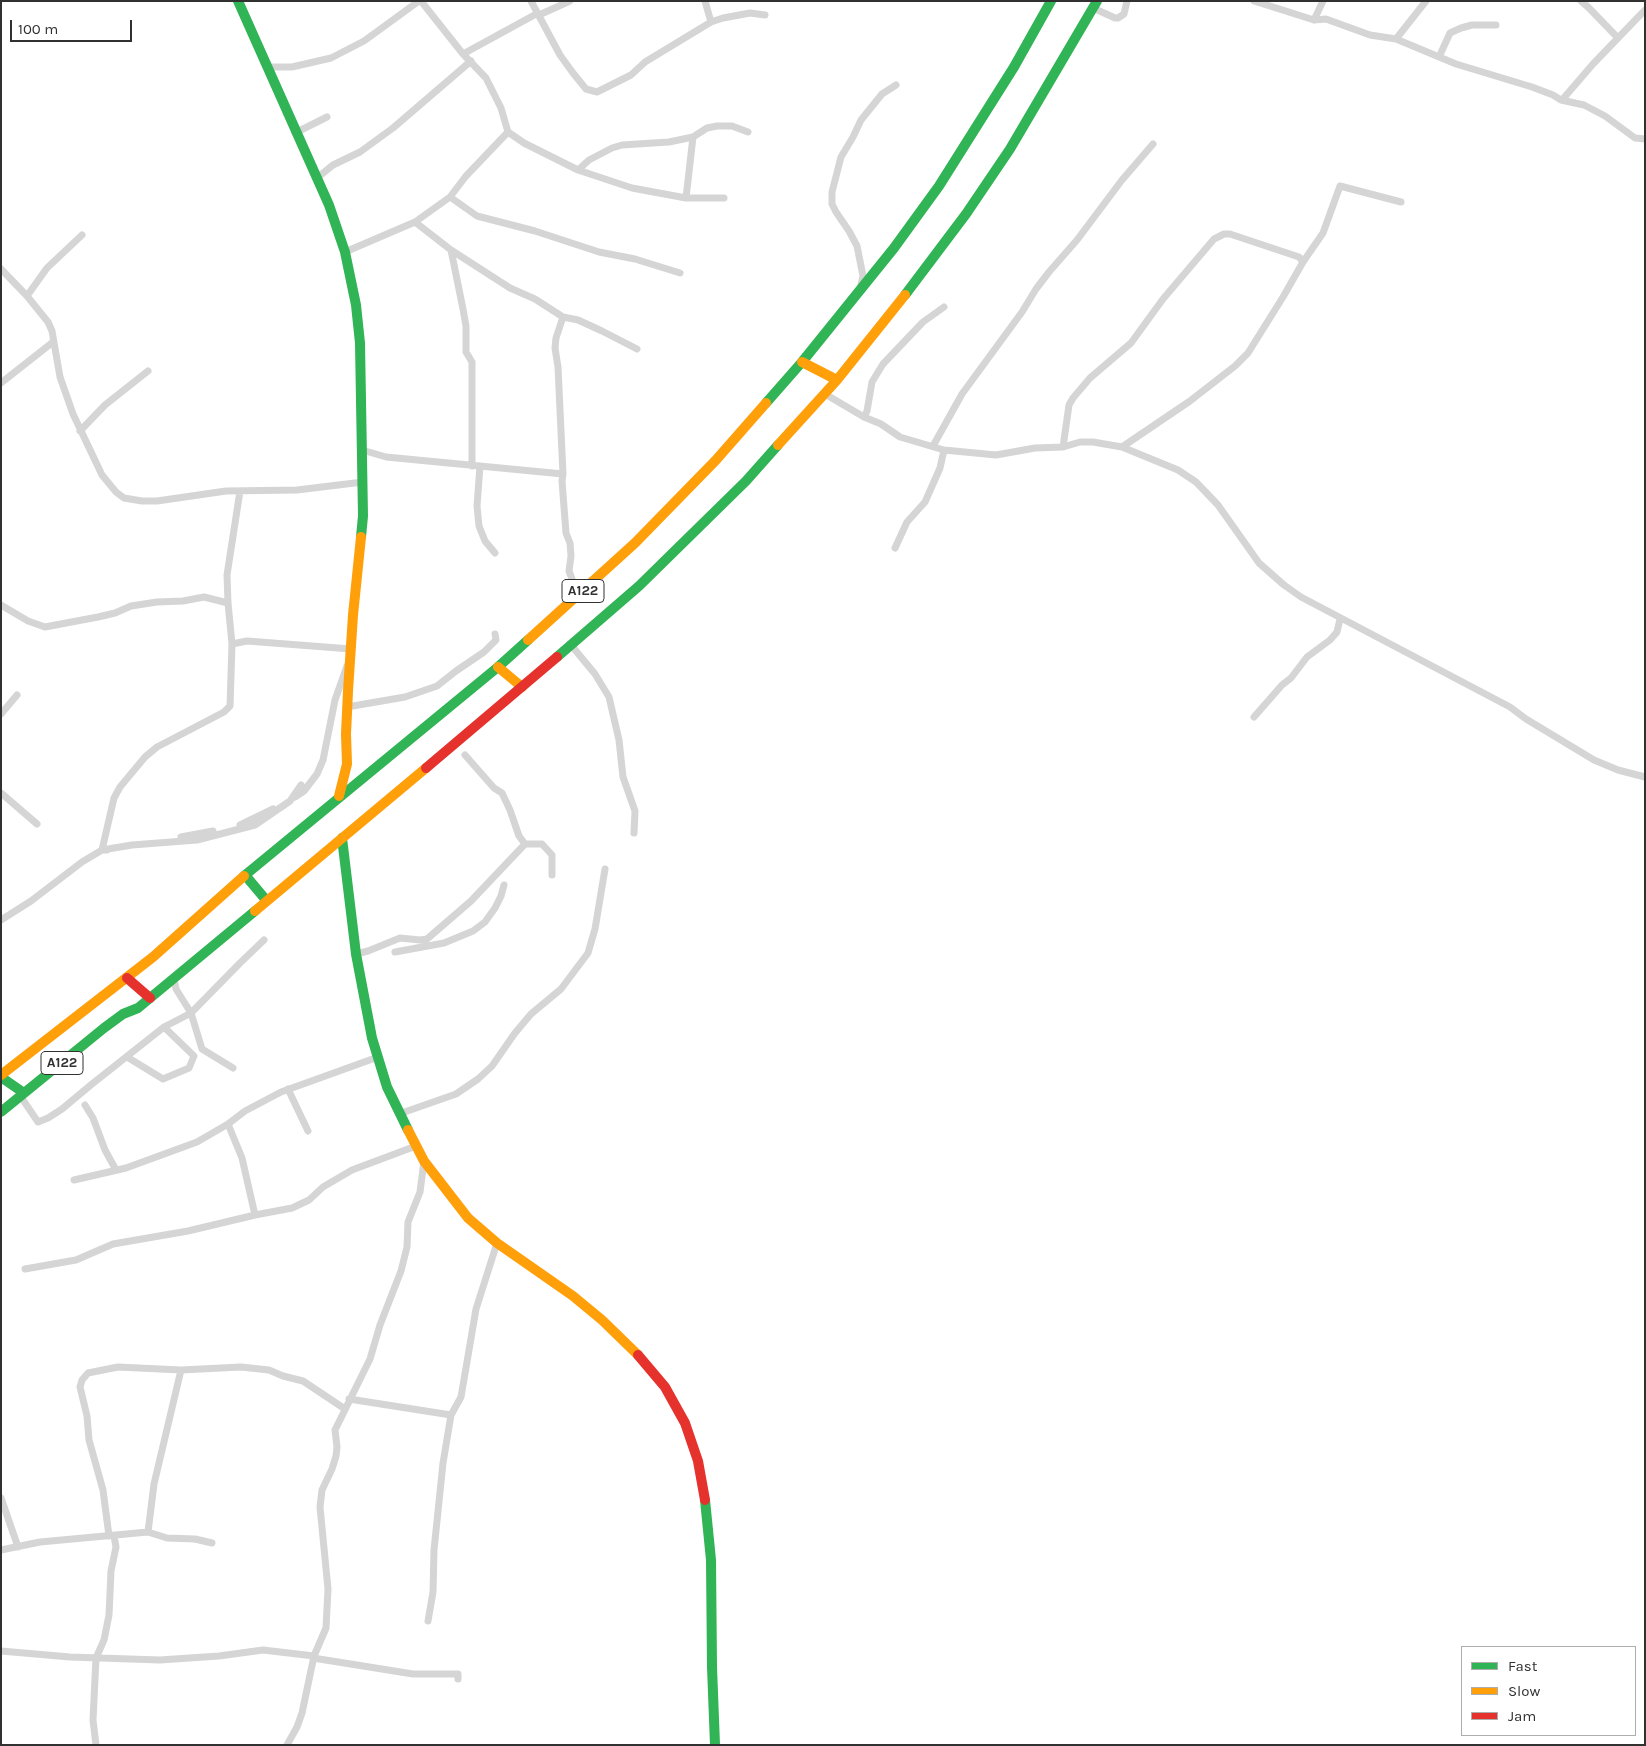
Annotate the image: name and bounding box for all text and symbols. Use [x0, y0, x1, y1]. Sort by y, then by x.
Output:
scale bar [12, 10, 135, 42]
text: 100 m [18, 20, 58, 38]
road number: A122 [562, 580, 604, 602]
road number: A122 [41, 1052, 83, 1074]
legend [1461, 1646, 1636, 1736]
text: Fast [1508, 1657, 1537, 1675]
text: Slow [1508, 1682, 1540, 1700]
text: Jam [1508, 1707, 1536, 1725]

